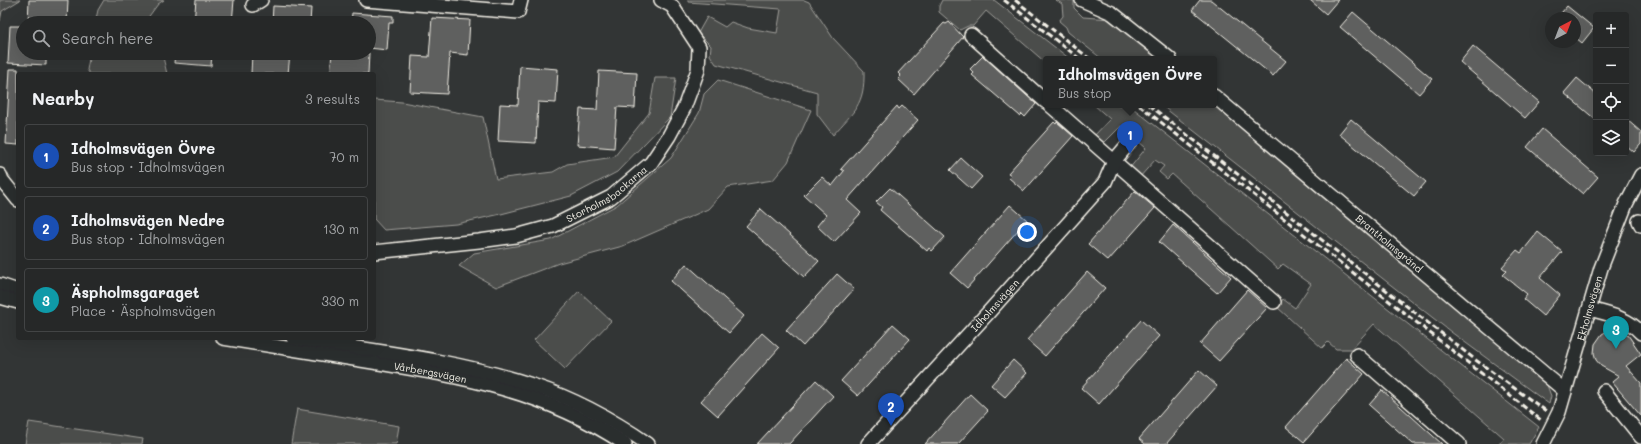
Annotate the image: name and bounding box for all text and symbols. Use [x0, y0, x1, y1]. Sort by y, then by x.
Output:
north arrow [1545, 12, 1581, 48]
map controls [1593, 12, 1629, 156]
button: + [1593, 12, 1629, 48]
search box [16, 16, 376, 60]
icon: search [30, 27, 52, 49]
text: Search here [62, 28, 153, 48]
button: − [1593, 48, 1629, 84]
popup [1043, 56, 1217, 108]
text: Idholmsvägen Övre [1058, 64, 1202, 84]
text: Bus stop [1058, 84, 1111, 101]
button: locate [1593, 84, 1629, 120]
text: Nearby [32, 87, 94, 109]
text: 3 results [305, 90, 360, 107]
button: layers [1593, 120, 1629, 156]
pin: 1 [1117, 121, 1143, 154]
text: Idholmsvägen Övre [71, 138, 215, 158]
text: 1 [43, 148, 49, 165]
text: 70 m [329, 148, 359, 165]
text: Bus stop · Idholmsvägen [71, 158, 225, 175]
street label: Storholmsbackarna [564, 162, 650, 225]
text: Idholmsvägen Nedre [71, 210, 225, 230]
street label: Brantholmsgränd [1353, 211, 1426, 276]
text: 2 [42, 220, 50, 237]
text: 130 m [323, 220, 359, 237]
your location [1017, 222, 1037, 242]
text: Bus stop · Idholmsvägen [71, 230, 225, 247]
street label: Ekholmsvägen [1573, 274, 1605, 342]
street label: Idholmsvägen [967, 276, 1022, 335]
text: Äspholmsgaraget [71, 282, 200, 302]
text: 3 [42, 292, 50, 309]
text: 330 m [321, 292, 359, 309]
text: Place · Äspholmsvägen [71, 302, 216, 319]
pin: 3 [1603, 316, 1629, 349]
street label: Vårbergsvägen [393, 359, 468, 386]
pin: 2 [878, 393, 904, 426]

